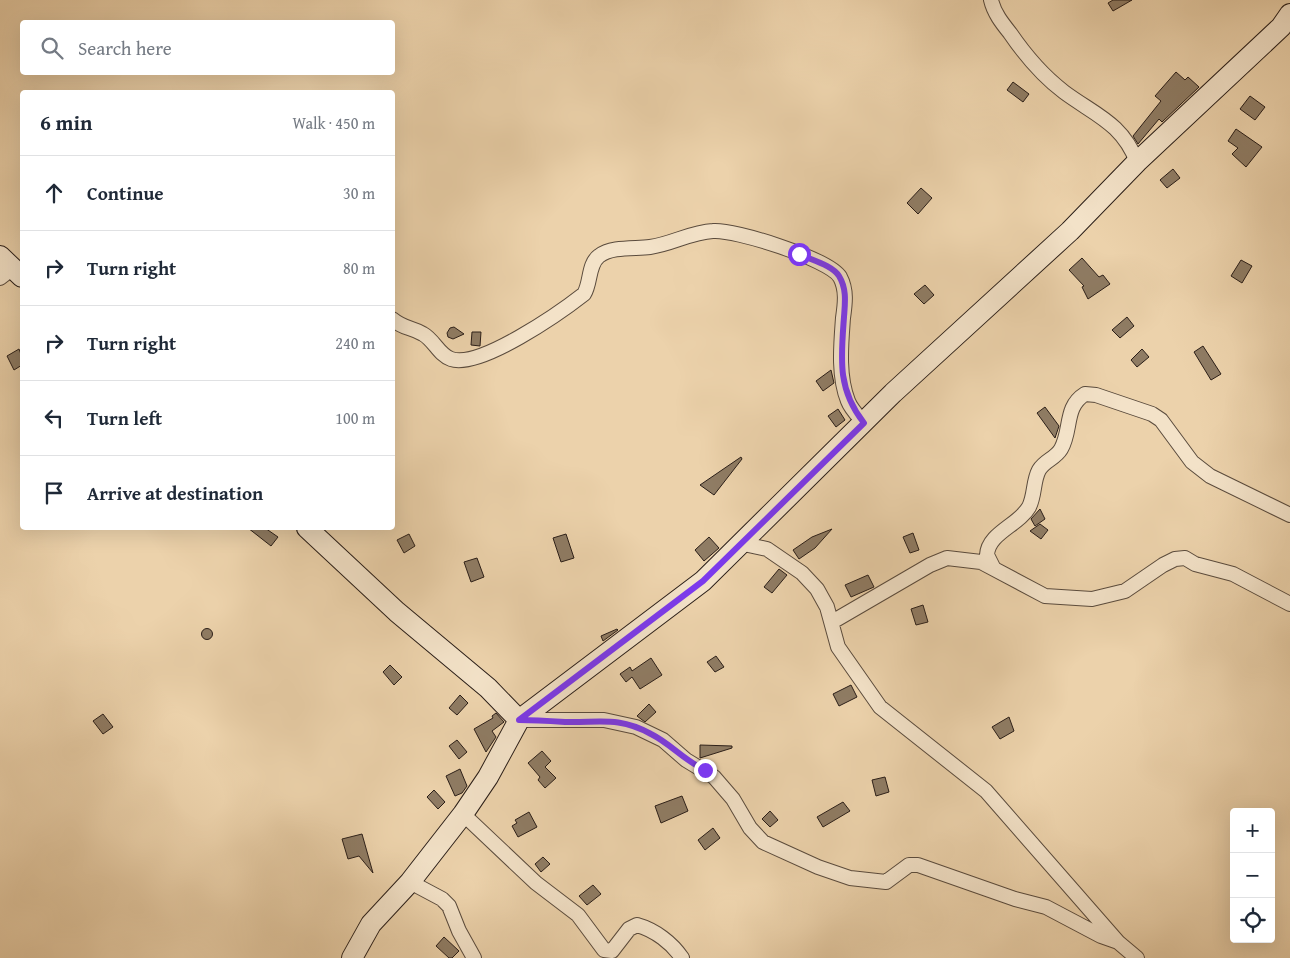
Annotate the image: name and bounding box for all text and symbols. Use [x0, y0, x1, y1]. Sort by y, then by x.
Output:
search box [20, 20, 395, 75]
icon: search [38, 34, 66, 62]
text: Search here [78, 34, 172, 62]
text: 6 min [40, 107, 92, 138]
text: Walk · 450 m [292, 111, 375, 135]
icon: ahead [40, 179, 68, 207]
text: Continue [87, 179, 164, 207]
text: 30 m [343, 181, 375, 205]
route start [788, 243, 811, 266]
icon: right [40, 254, 68, 282]
text: Turn right [87, 254, 176, 282]
text: 80 m [343, 256, 375, 280]
icon: right [40, 329, 68, 357]
text: Turn right [87, 329, 176, 357]
text: 240 m [335, 331, 375, 355]
icon: left [40, 404, 68, 432]
text: Turn left [87, 404, 162, 432]
text: 100 m [335, 406, 375, 430]
icon: arrive [40, 479, 68, 507]
text: Arrive at destination [87, 479, 263, 507]
route end [694, 759, 717, 782]
map controls [1230, 808, 1275, 943]
button: + [1230, 808, 1275, 853]
button: − [1230, 853, 1275, 898]
button: locate [1230, 898, 1275, 943]

